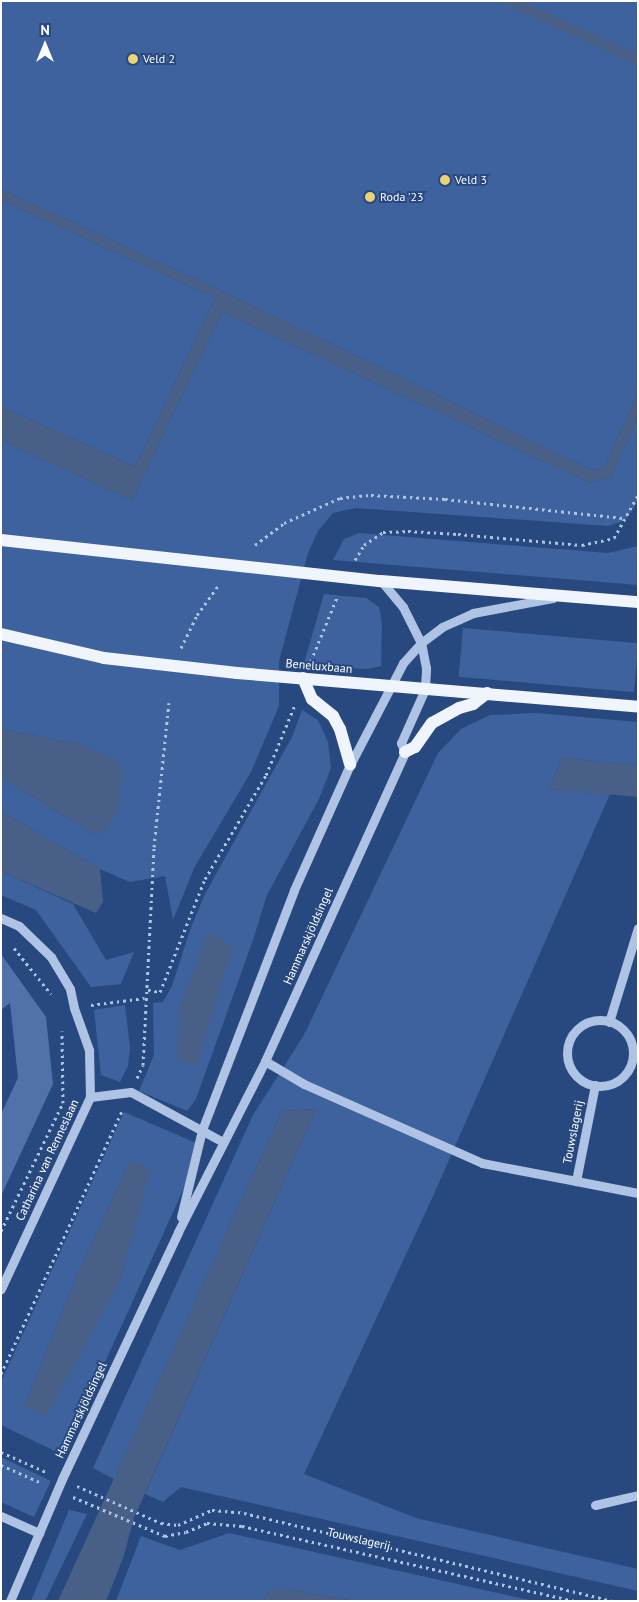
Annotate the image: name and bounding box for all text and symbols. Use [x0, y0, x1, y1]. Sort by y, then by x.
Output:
north arrow [20, 20, 70, 70]
text: N [40, 21, 50, 39]
place label: Veld 2 [143, 52, 175, 66]
marker: Veld 2 [127, 53, 139, 65]
place label: Veld 3 [455, 173, 487, 187]
marker: Veld 3 [439, 174, 451, 186]
place label: Roda '23 [380, 190, 424, 204]
marker: Roda '23 [364, 191, 376, 203]
street label: Beneluxbaan [285, 656, 353, 676]
street label: Hammarskjöldsingel [280, 885, 336, 987]
street label: Catharina van Renneslaan [12, 1097, 82, 1223]
street label: Touwslagerij [560, 1099, 586, 1165]
street label: Hammarskjöldsingel [52, 1359, 110, 1461]
street label: Touwslagerij [326, 1525, 392, 1553]

